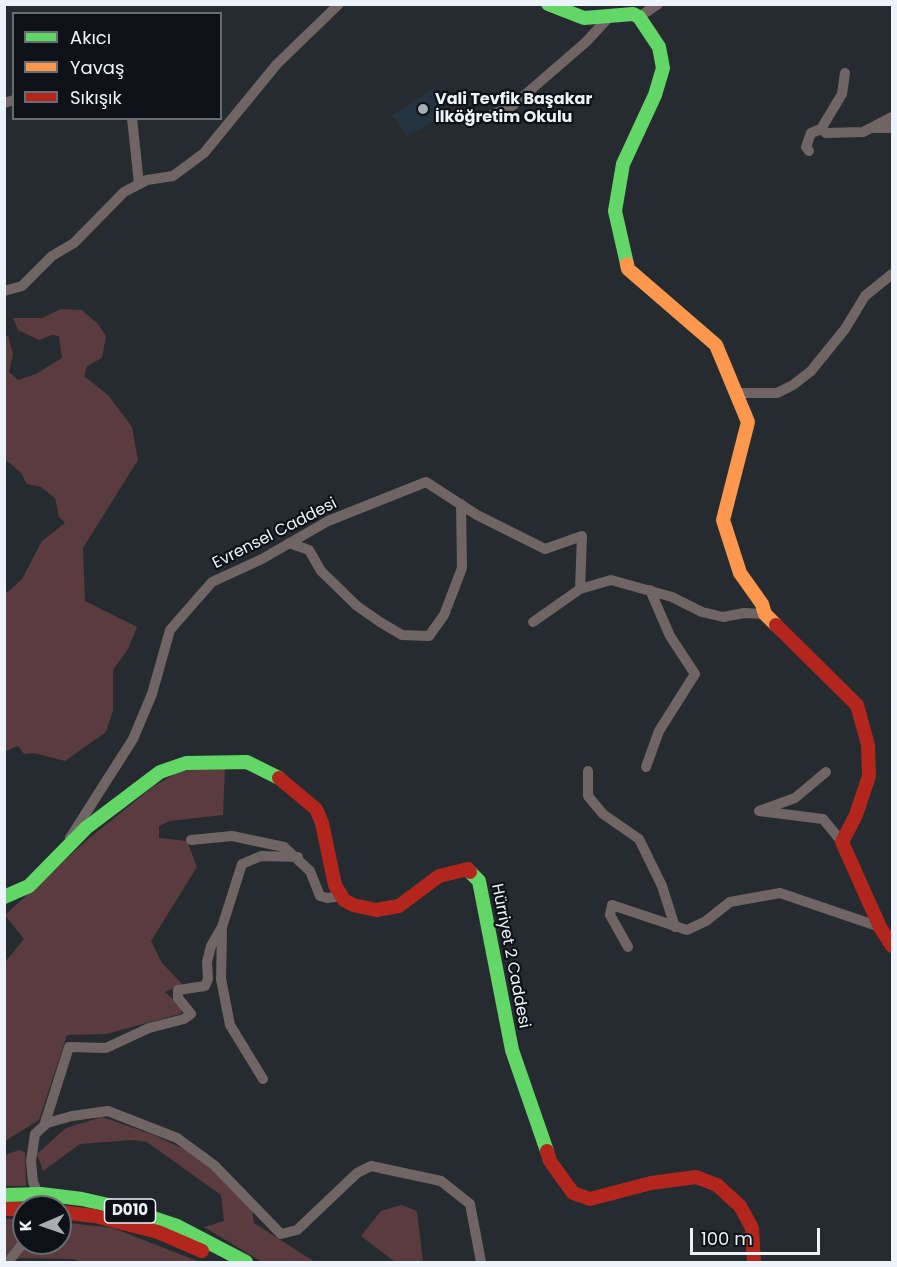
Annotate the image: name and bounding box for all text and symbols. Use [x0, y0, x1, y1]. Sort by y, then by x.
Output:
legend [12, 12, 222, 120]
text: Akıcı [70, 25, 111, 50]
text: Yavaş [70, 55, 124, 80]
text: Sıkışık [70, 85, 122, 110]
place label: Vali Tevfik Başakar İlköğretim Okulu [435, 90, 592, 128]
marker: Vali Tevfik Başakar İlköğretim Okulu [416, 102, 430, 116]
street label: Evrensel Caddesi [210, 494, 340, 574]
street label: Hürriyet 2 Caddesi [487, 882, 533, 1030]
north arrow [12, 1195, 72, 1255]
road number: D010 [104, 1199, 156, 1223]
scale bar [693, 1216, 824, 1254]
text: K [14, 1220, 37, 1232]
text: 100 m [701, 1226, 753, 1251]

